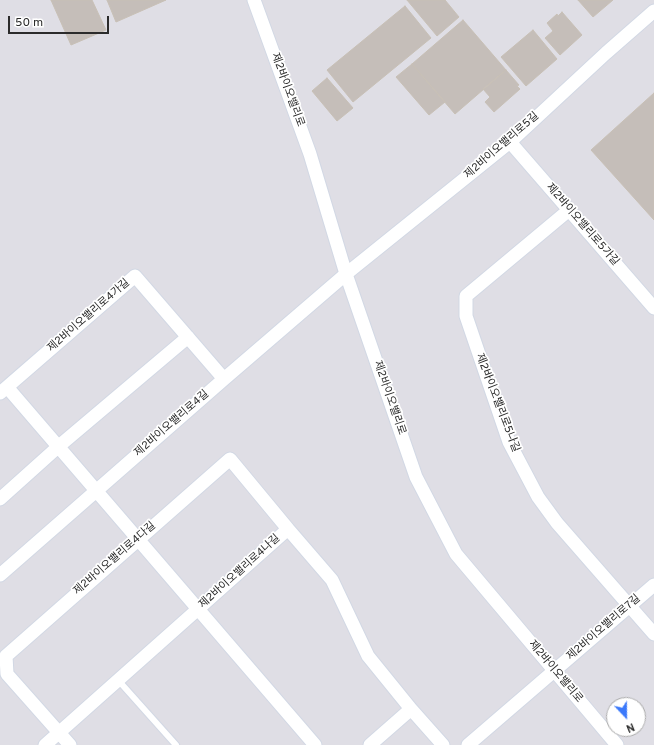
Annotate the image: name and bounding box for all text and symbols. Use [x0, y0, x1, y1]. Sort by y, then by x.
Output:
scale bar [10, 8, 111, 34]
text: 50 m [15, 15, 43, 31]
street label: 제2바이오밸리로 [268, 51, 306, 129]
street label: 제2바이오밸리로5길 [462, 110, 542, 182]
street label: 제2바이오밸리로5가길 [543, 181, 621, 269]
street label: 제2바이오밸리로4가길 [45, 277, 133, 355]
street label: 제2바이오밸리로5나길 [472, 352, 522, 454]
street label: 제2바이오밸리로 [370, 359, 408, 437]
street label: 제2바이오밸리로4길 [132, 388, 212, 460]
street label: 제2바이오밸리로4다길 [71, 520, 159, 598]
street label: 제2바이오밸리로4나길 [197, 532, 283, 612]
street label: 제2바이오밸리로7길 [564, 592, 644, 664]
street label: 제2바이오밸리로 [525, 638, 585, 706]
north arrow [606, 697, 646, 737]
text: N [624, 719, 636, 735]

